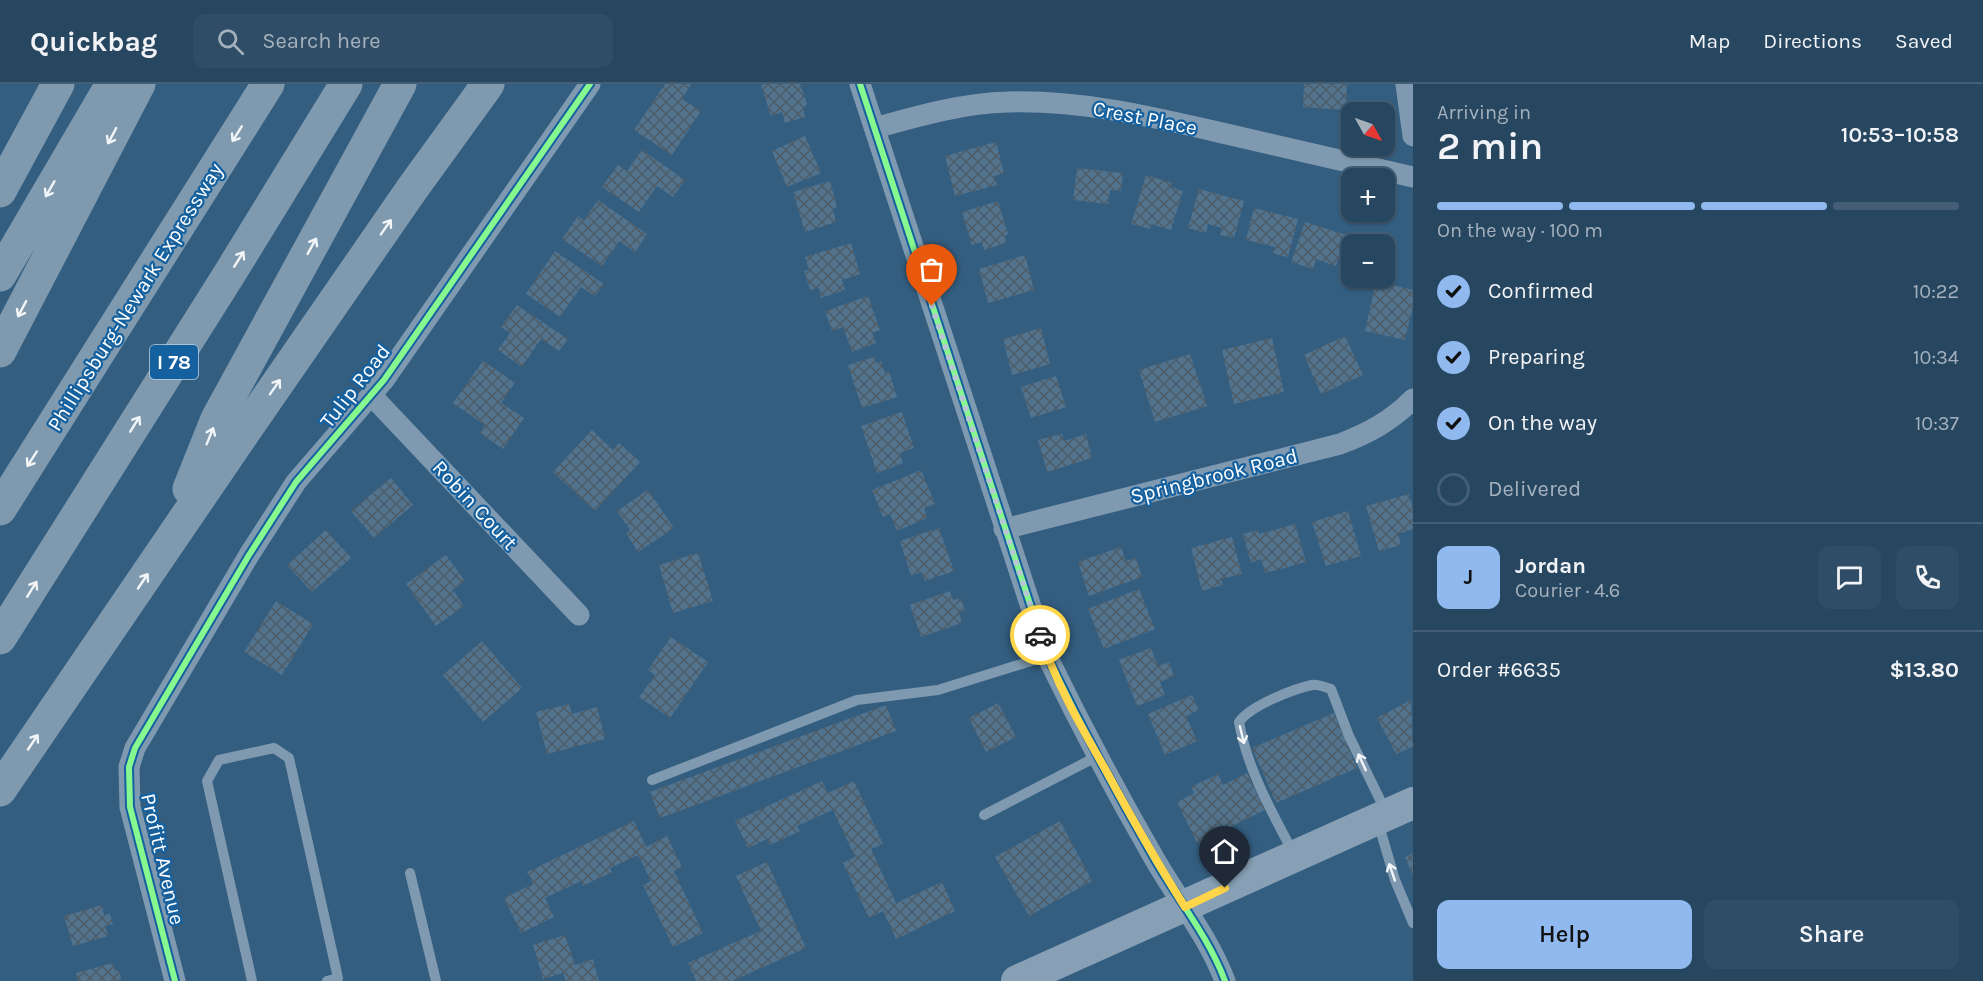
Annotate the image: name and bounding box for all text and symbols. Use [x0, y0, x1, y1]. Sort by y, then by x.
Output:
search box [193, 14, 613, 68]
text: Quickbag [30, 25, 157, 58]
icon: search [214, 25, 247, 58]
text: Search here [262, 28, 381, 54]
text: Map [1689, 29, 1730, 53]
text: Directions [1763, 29, 1862, 53]
text: Saved [1895, 29, 1953, 53]
street label: Crest Place [1091, 96, 1199, 140]
text: Arriving in [1437, 101, 1531, 124]
north arrow [1341, 102, 1395, 156]
map controls [1341, 102, 1395, 288]
text: 10:53–10:58 [1841, 122, 1959, 148]
text: 2 min [1437, 123, 1543, 169]
one-way arrow [230, 125, 242, 142]
one-way arrow [106, 127, 118, 144]
street label: Phillipsburg-Newark Expressway [42, 158, 228, 435]
button: + [1341, 168, 1395, 222]
one-way arrow [44, 180, 56, 197]
one-way arrow [380, 219, 392, 235]
text: On the way · 100 m [1437, 219, 1603, 242]
button: − [1341, 234, 1395, 288]
one-way arrow [306, 238, 318, 255]
pin [906, 244, 957, 306]
one-way arrow [234, 251, 246, 268]
icon: bag [915, 253, 948, 286]
icon: check [1437, 275, 1470, 308]
text: Confirmed [1488, 278, 1594, 304]
text: 10:22 [1913, 280, 1959, 303]
one-way arrow [16, 300, 28, 317]
street label: Tulip Road [315, 339, 395, 433]
icon: check [1437, 341, 1470, 374]
text: Preparing [1488, 344, 1585, 370]
road number: I 78 [150, 345, 198, 379]
text: 10:34 [1913, 346, 1959, 369]
one-way arrow [269, 379, 281, 396]
icon: check [1437, 407, 1470, 440]
text: On the way [1488, 410, 1597, 436]
text: 10:37 [1915, 412, 1959, 435]
one-way arrow [130, 416, 142, 433]
one-way arrow [205, 427, 216, 446]
street label: Springbrook Road [1128, 444, 1300, 508]
one-way arrow [26, 450, 38, 467]
street label: Robin Court [428, 455, 522, 555]
text: Delivered [1488, 476, 1581, 502]
button: chat [1818, 546, 1881, 609]
button: phone [1896, 546, 1959, 609]
text: Jordan [1515, 553, 1586, 579]
text: J [1464, 564, 1473, 590]
one-way arrow [137, 573, 149, 590]
text: Courier · 4.6 [1515, 579, 1620, 602]
one-way arrow [26, 581, 38, 598]
courier [1010, 605, 1070, 665]
icon: car [1024, 619, 1057, 652]
text: Order #6635 [1437, 657, 1561, 683]
text: $13.80 [1889, 657, 1959, 683]
one-way arrow [1237, 725, 1249, 744]
one-way arrow [27, 734, 39, 751]
one-way arrow [1355, 754, 1367, 772]
street label: Profitt Avenue [136, 791, 190, 927]
pin [1199, 826, 1250, 888]
icon: home [1208, 835, 1241, 868]
one-way arrow [1386, 863, 1397, 882]
button: Help [1437, 900, 1692, 969]
button: Share [1704, 900, 1959, 969]

